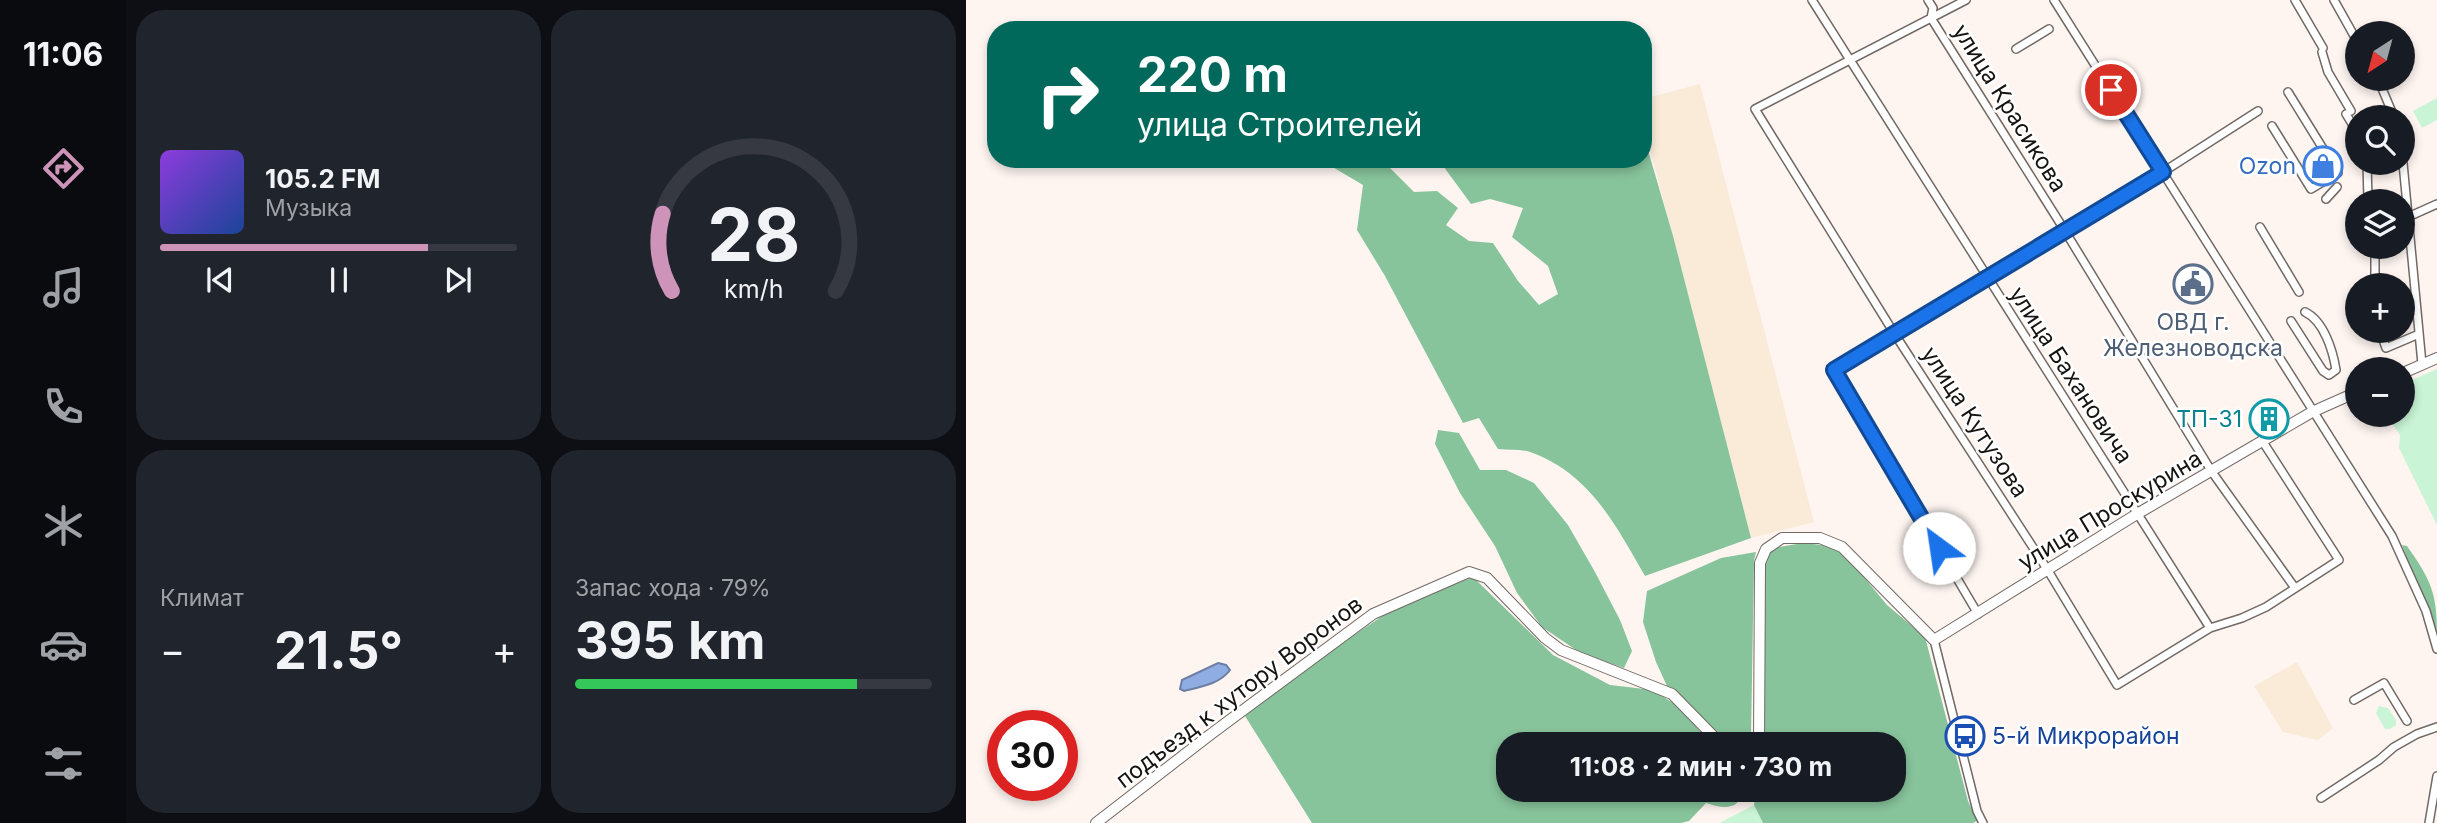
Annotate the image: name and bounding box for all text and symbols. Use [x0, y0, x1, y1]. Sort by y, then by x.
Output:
street label: улица Красикова [1947, 19, 2073, 197]
north arrow [2345, 21, 2415, 91]
map controls [2345, 21, 2415, 427]
text: 11:06 [23, 35, 103, 74]
text: 220 m [1137, 45, 1288, 104]
icon: right [1022, 49, 1113, 140]
pin [2081, 60, 2141, 120]
icon: arrive [2092, 71, 2130, 109]
text: улица Строителей [1137, 105, 1422, 144]
button: search [2345, 105, 2415, 175]
icon: directions [39, 144, 88, 193]
shop icon: Ozon [2302, 145, 2344, 187]
place label: Ozon [2239, 152, 2296, 180]
text: 105.2 FM [265, 163, 380, 194]
button: layers [2345, 189, 2415, 259]
text: 28 [707, 190, 800, 279]
text: Музыка [265, 194, 352, 222]
icon: previous [201, 261, 239, 299]
icon: pause [320, 261, 358, 299]
icon: next [439, 261, 477, 299]
icon: music [39, 263, 88, 312]
public building icon: ОВД г. Железноводска [2172, 263, 2214, 305]
button: + [2345, 273, 2415, 343]
text: km/h [724, 274, 783, 304]
street label: улица Бахановича [2003, 281, 2139, 469]
place label: ОВД г. Железноводска [2103, 308, 2283, 362]
street label: улица Кутузова [1916, 341, 2034, 503]
button: − [2345, 357, 2415, 427]
icon: phone [39, 382, 88, 431]
building icon: ТП-31 [2248, 398, 2290, 440]
place label: ТП-31 [2176, 405, 2242, 433]
street label: улица Проскурина [2013, 444, 2207, 576]
icon: climate [39, 501, 88, 550]
position arrow [1902, 511, 1976, 585]
text: Запас хода · 79% [575, 574, 771, 602]
text: Климат [160, 584, 244, 612]
street label: подъезд к хутору Воронов [1110, 590, 1368, 794]
text: 395 km [575, 609, 766, 672]
text: 21.5° [274, 619, 403, 682]
icon: car [39, 620, 88, 669]
text: − [160, 627, 185, 673]
text: + [492, 627, 517, 673]
speed limit sign: 30 [987, 710, 1078, 801]
bus stop icon: 5-й Микрорайон [1944, 715, 1986, 757]
place label: 5-й Микрорайон [1992, 722, 2180, 750]
icon: filters [39, 739, 88, 788]
text: 11:08 · 2 мин · 730 m [1570, 751, 1832, 782]

